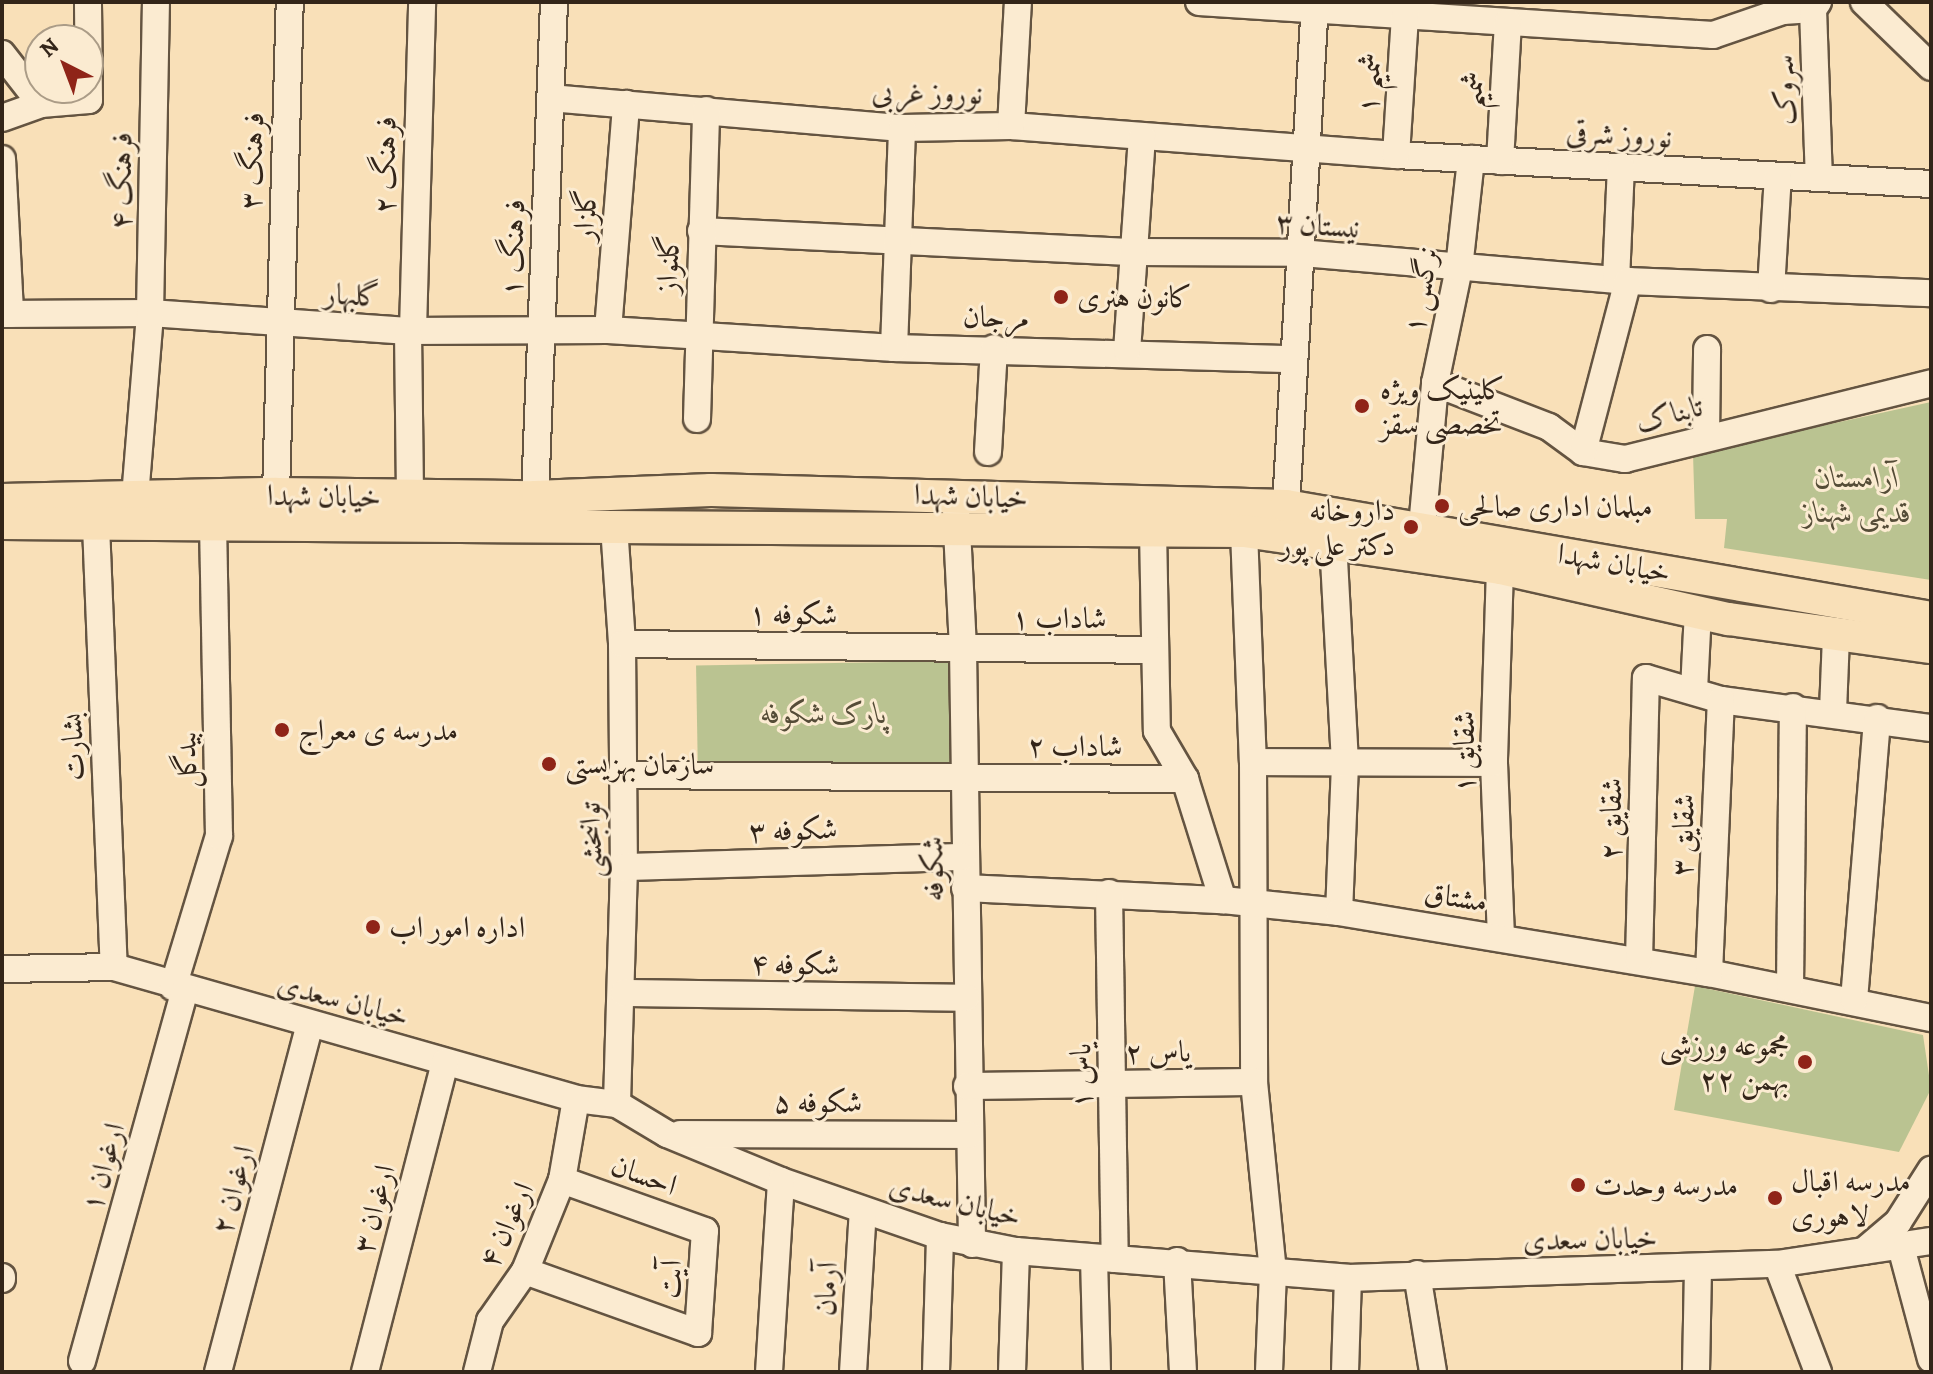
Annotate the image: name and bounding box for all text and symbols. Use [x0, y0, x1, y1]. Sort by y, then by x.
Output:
north arrow [24, 24, 104, 104]
text: N [33, 31, 65, 64]
street label: شمیم ۱ [1349, 51, 1389, 115]
street label: سروک [1765, 54, 1803, 126]
street label: شمیم [1453, 70, 1491, 110]
street label: نوروز غربی [871, 74, 983, 112]
street label: فرهنگ ۳ [232, 112, 272, 210]
street label: نوروز شرقی [1565, 114, 1673, 156]
street label: فرهنگ ۲ [366, 116, 404, 214]
street label: فرهنگ ۴ [102, 132, 140, 230]
street label: گلزار [565, 188, 605, 242]
street label: فرهنگ ۱ [493, 199, 533, 297]
street label: نیستان ۳ [1275, 204, 1361, 246]
street label: گلنواز [649, 234, 687, 294]
street label: نرگس ۱ [1396, 244, 1446, 336]
street label: گلبهار [323, 276, 381, 314]
place label: کانون هنری [1077, 279, 1192, 315]
marker: کانون هنری [1052, 288, 1070, 306]
street label: مرجان [962, 298, 1030, 336]
place label: کلینیک ویژه تخصصی سقز [1380, 371, 1505, 442]
street label: تابناک [1632, 388, 1706, 440]
marker: کلینیک ویژه تخصصی سقز [1351, 395, 1373, 417]
park label: آرامستان قدیمی شهناز [1802, 459, 1912, 530]
street label: خیابان شهدا [913, 476, 1029, 516]
street label: خیابان شهدا [267, 477, 381, 515]
place label: مبلمان اداری صالحی [1458, 488, 1653, 524]
place label: داروخانه دکتر علی پور [1280, 492, 1395, 562]
marker: مبلمان اداری صالحی [1433, 497, 1451, 515]
marker: داروخانه دکتر علی پور [1402, 518, 1420, 536]
street label: خیابان شهدا [1555, 535, 1673, 591]
street label: شکوفه ۱ [748, 595, 838, 633]
street label: شاداب ۱ [1011, 600, 1107, 636]
park label: پارک شکوفه [761, 695, 887, 731]
street label: شقایق ۱ [1446, 711, 1482, 793]
street label: بشارت [54, 712, 92, 782]
place label: مدرسه ی معراج [298, 712, 458, 748]
marker: مدرسه ی معراج [273, 721, 291, 739]
street label: شاداب ۲ [1027, 728, 1123, 764]
street label: بیدگل [168, 731, 204, 789]
place label: سازمان بهزیستی [565, 746, 714, 782]
marker: سازمان بهزیستی [540, 755, 558, 773]
street label: شقایق ۲ [1592, 777, 1630, 861]
street label: شقایق ۳ [1664, 793, 1702, 877]
street label: توانبخشی [572, 801, 610, 879]
street label: شکوفه ۳ [748, 810, 838, 850]
street label: شکوفه [914, 836, 952, 902]
street label: مشتاق [1422, 874, 1490, 920]
place label: اداره امور اب [389, 909, 525, 945]
marker: اداره امور اب [364, 918, 382, 936]
street label: شکوفه ۴ [750, 945, 840, 983]
street label: خیابان سعدی [273, 965, 413, 1035]
place label: مجموعه ورزشی ۲۲ بهمن [1660, 1027, 1789, 1098]
street label: یاس ۲ [1125, 1033, 1191, 1071]
street label: یاس ۱ [1062, 1043, 1100, 1109]
marker: مجموعه ورزشی ۲۲ بهمن [1796, 1053, 1814, 1071]
street label: شکوفه ۵ [774, 1084, 862, 1120]
street label: ارغوان ۱ [73, 1119, 133, 1215]
street label: ارغوان ۲ [204, 1142, 262, 1238]
street label: احسان [606, 1147, 682, 1203]
street label: ارغوان ۳ [345, 1161, 403, 1257]
place label: مدرسه اقبال لاهوری [1791, 1163, 1911, 1234]
street label: خیابان سعدی [885, 1167, 1025, 1235]
place label: مدرسه وحدت [1594, 1167, 1738, 1203]
street label: ارغوان ۴ [471, 1176, 541, 1274]
marker: مدرسه وحدت [1569, 1176, 1587, 1194]
marker: مدرسه اقبال لاهوری [1766, 1189, 1784, 1207]
street label: خیابان سعدی [1522, 1220, 1658, 1258]
street label: آیت [651, 1259, 689, 1299]
street label: آرمان [807, 1261, 845, 1317]

